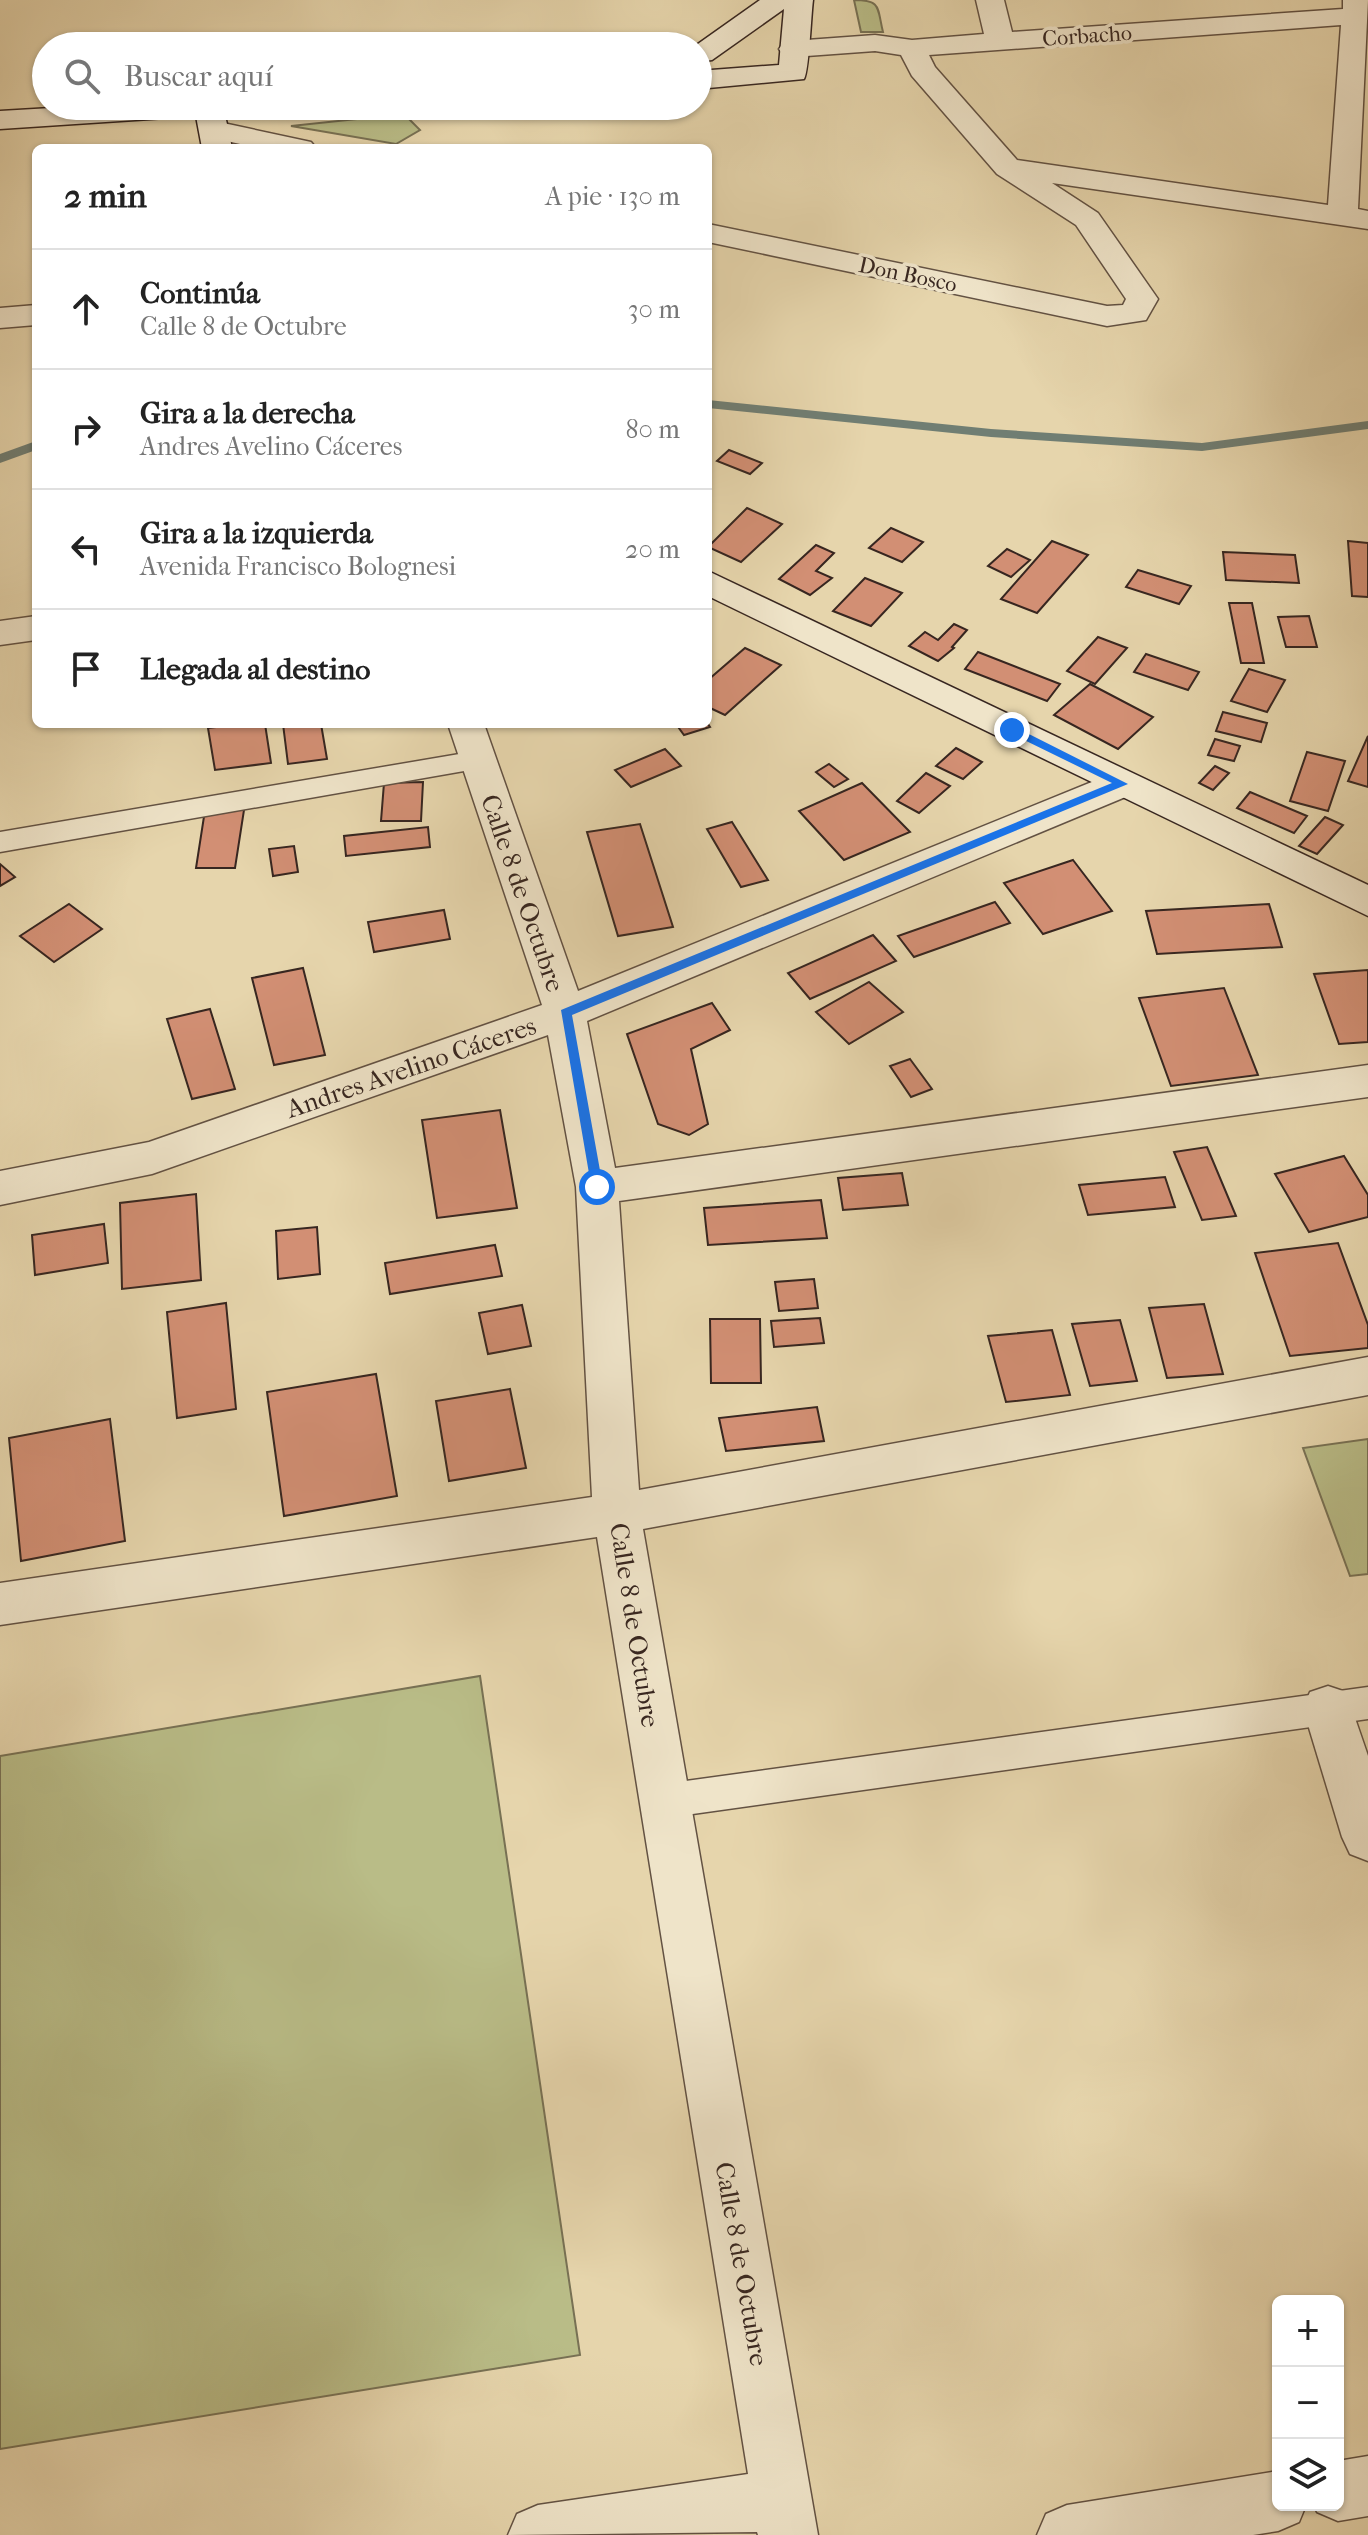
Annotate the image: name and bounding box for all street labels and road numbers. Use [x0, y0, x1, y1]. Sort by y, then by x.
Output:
street label: Corbacho [1041, 20, 1133, 52]
street label: Don Bosco [856, 252, 959, 298]
street label: Calle 8 de Octubre [474, 790, 571, 996]
street label: Andres Avelino Cáceres [281, 1010, 540, 1125]
street label: Calle 8 de Octubre [603, 1521, 666, 1730]
street label: Calle 8 de Octubre [708, 2160, 775, 2369]

